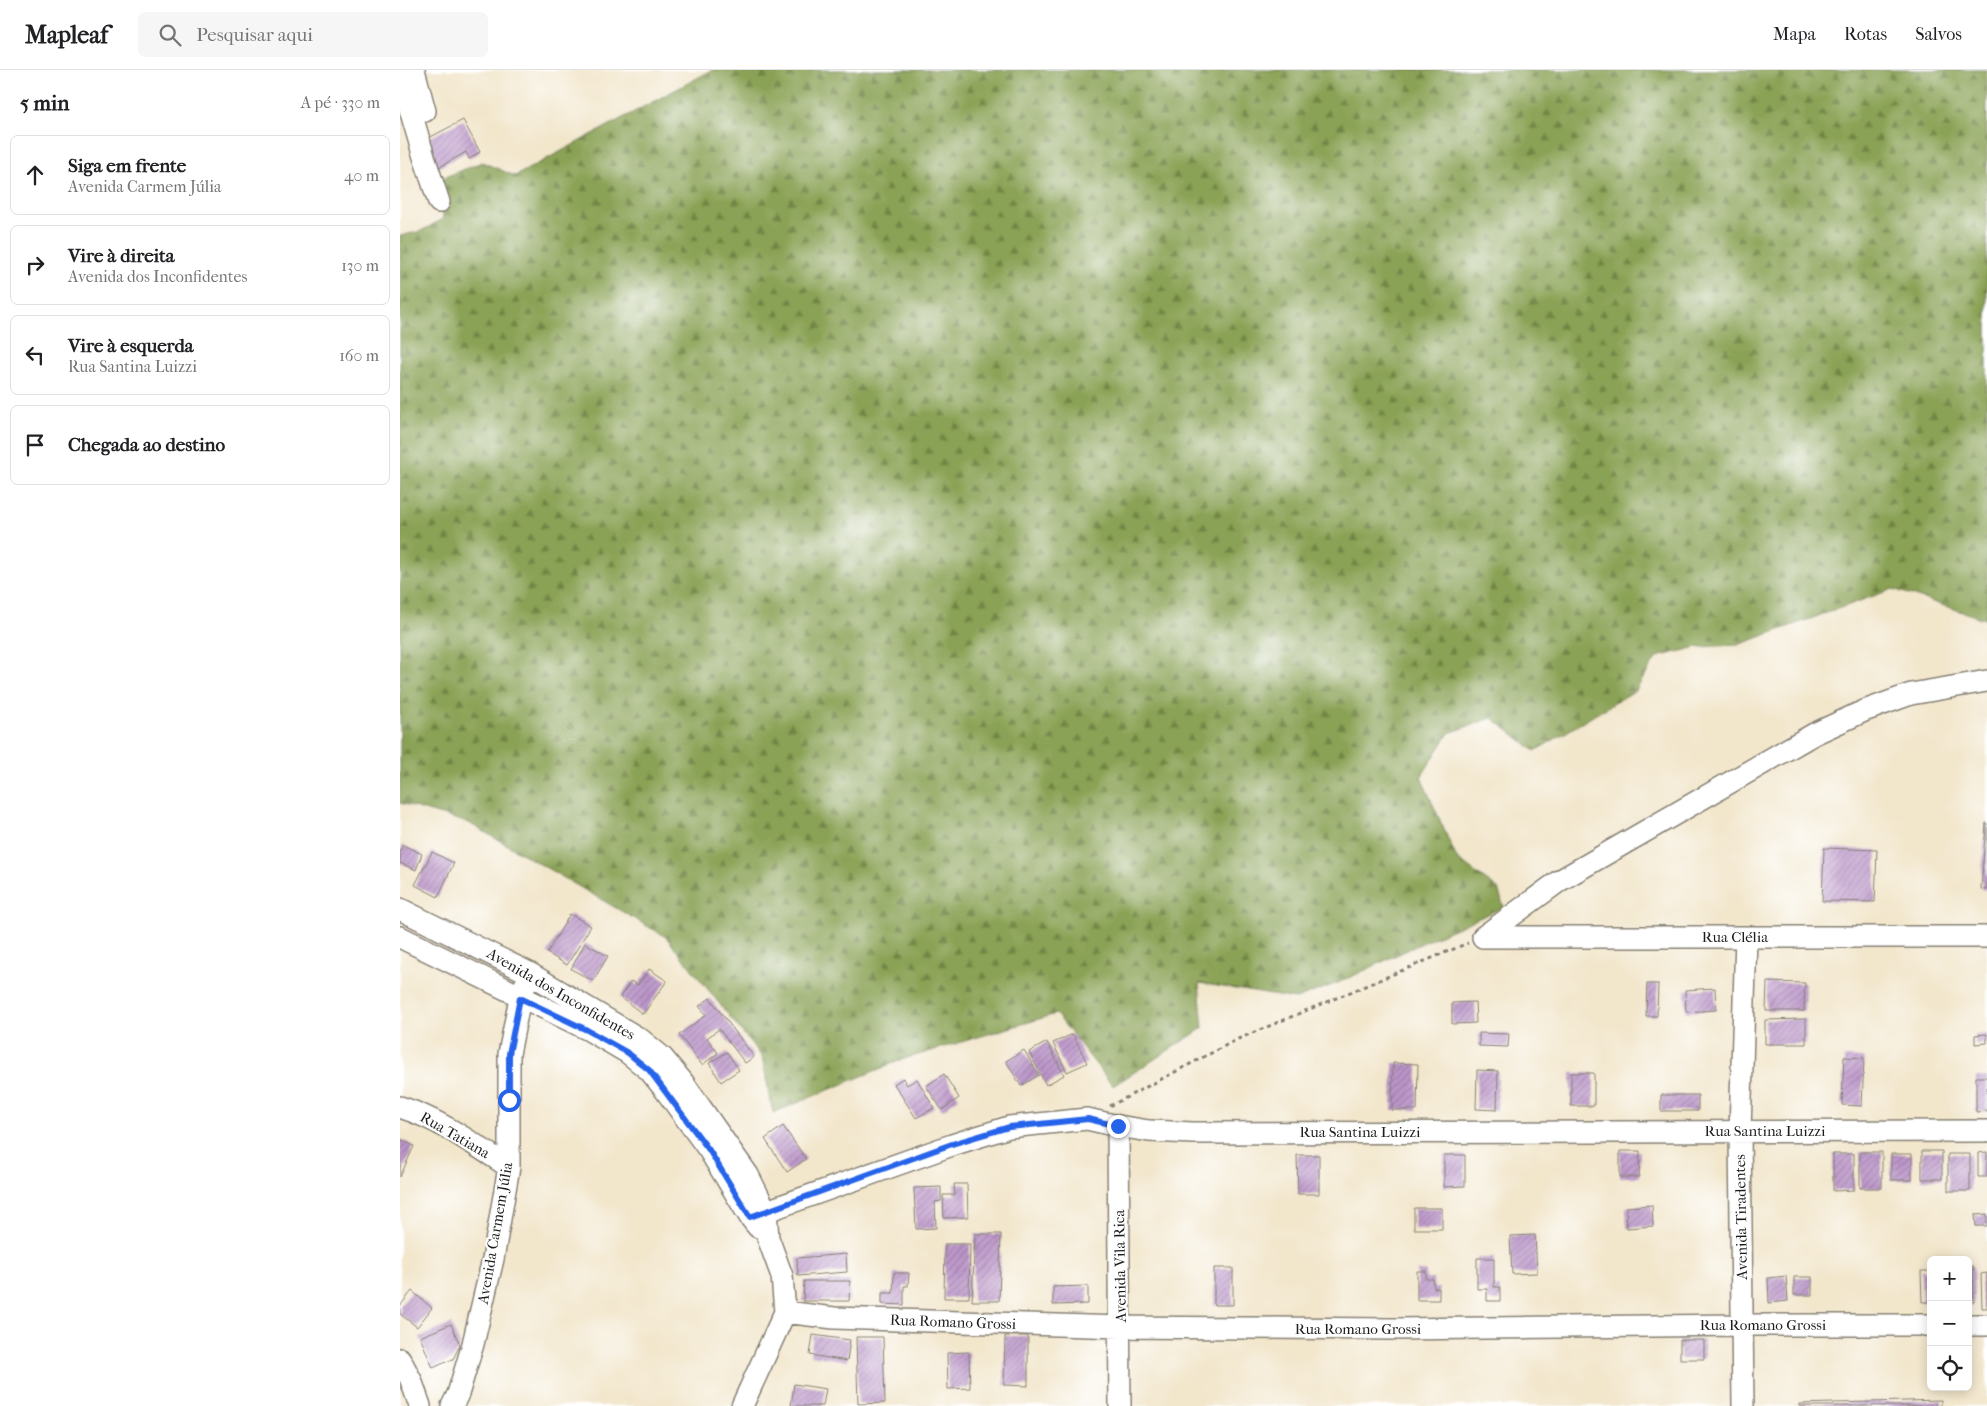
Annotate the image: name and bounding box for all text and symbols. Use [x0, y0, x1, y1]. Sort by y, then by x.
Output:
search box [138, 12, 488, 57]
text: Mapleaf [25, 21, 108, 49]
icon: search [156, 21, 184, 49]
text: Pesquisar aqui [196, 24, 313, 46]
text: Mapa [1773, 24, 1816, 45]
text: Rotas [1844, 24, 1887, 45]
text: Salvos [1915, 24, 1962, 45]
text: 5 min [20, 91, 69, 115]
text: A pé · 330 m [301, 93, 380, 112]
text: Siga em frente [68, 155, 186, 177]
icon: ahead [21, 161, 49, 189]
text: 40 m [344, 166, 379, 185]
text: Avenida Carmem Júlia [68, 177, 221, 196]
text: Vire à direita [68, 245, 175, 267]
icon: right [21, 251, 49, 279]
text: 130 m [341, 256, 379, 275]
text: Avenida dos Inconfidentes [68, 267, 247, 286]
text: Vire à esquerda [68, 335, 194, 357]
icon: left [21, 341, 49, 369]
text: 160 m [339, 346, 379, 365]
text: Rua Santina Luizzi [68, 357, 197, 376]
icon: arrive [21, 431, 49, 459]
text: Chegada ao destino [68, 434, 225, 456]
street label: Rua Clélia [1702, 928, 1769, 946]
street label: Avenida dos Inconfidentes [483, 944, 639, 1044]
route start [498, 1089, 521, 1112]
street label: Rua Tatiana [417, 1108, 494, 1163]
route end [1107, 1115, 1130, 1138]
street label: Rua Santina Luizzi [1705, 1122, 1826, 1140]
street label: Rua Santina Luizzi [1300, 1123, 1421, 1141]
street label: Avenida Tiradentes [1731, 1154, 1751, 1281]
street label: Avenida Carmem Júlia [473, 1160, 517, 1306]
street label: Avenida Vila Rica [1110, 1208, 1130, 1323]
map controls [1927, 1256, 1972, 1391]
button: + [1927, 1256, 1972, 1301]
button: − [1927, 1301, 1972, 1346]
street label: Rua Romano Grossi [890, 1311, 1017, 1333]
street label: Rua Romano Grossi [1700, 1316, 1827, 1334]
street label: Rua Romano Grossi [1295, 1320, 1422, 1338]
button: locate [1927, 1346, 1972, 1391]

